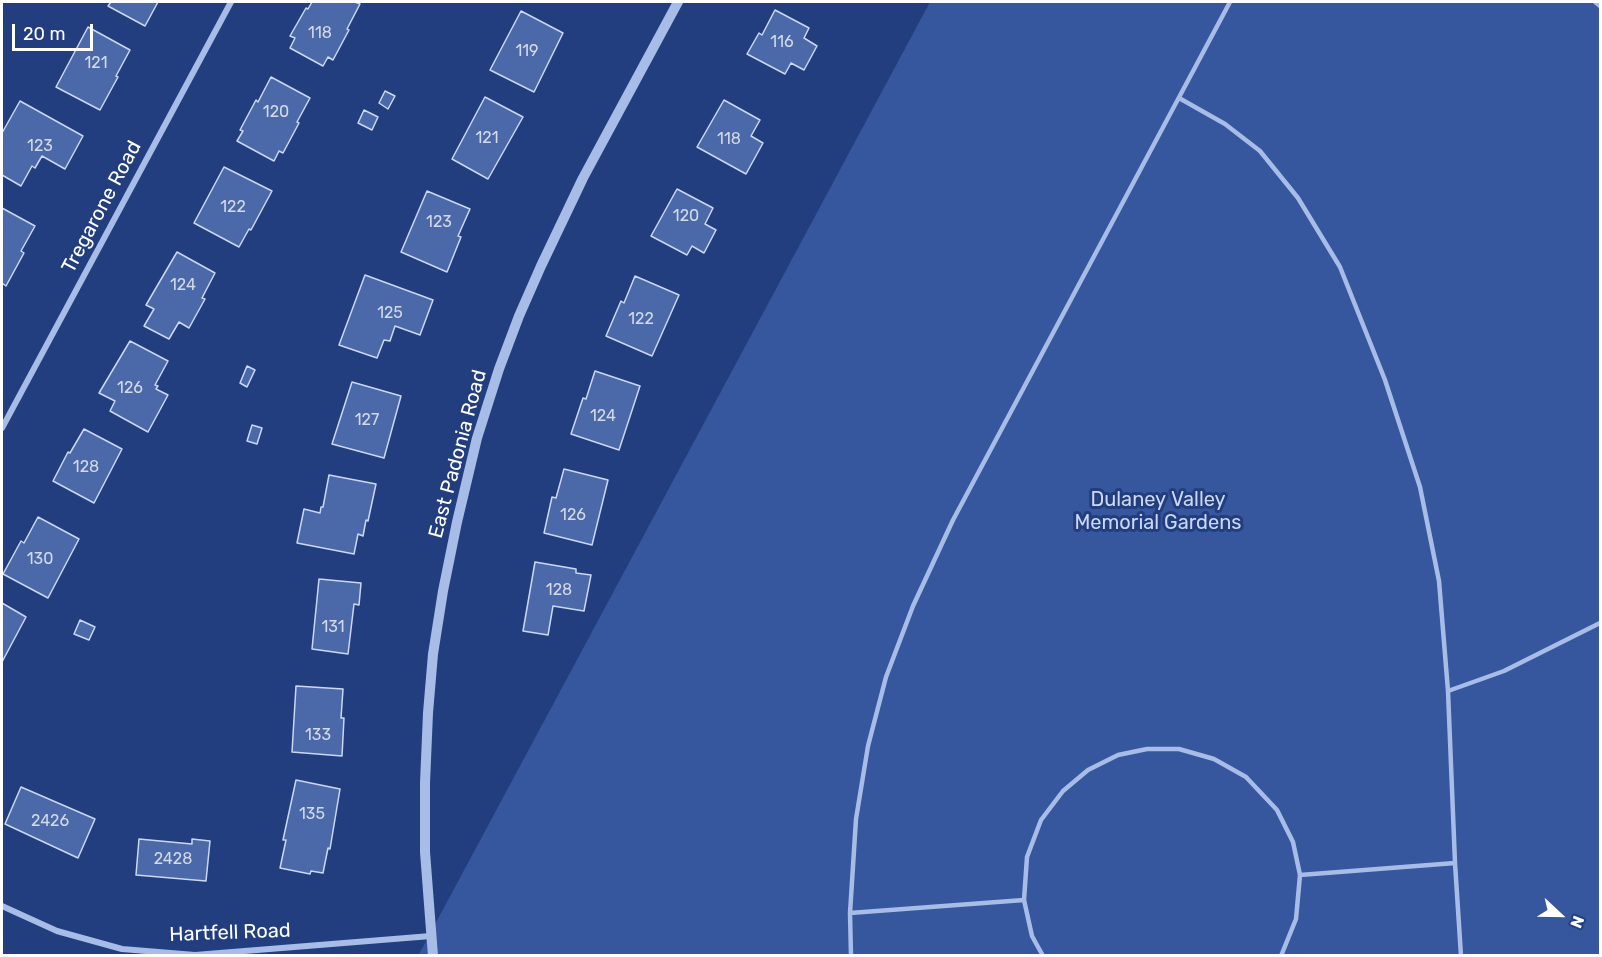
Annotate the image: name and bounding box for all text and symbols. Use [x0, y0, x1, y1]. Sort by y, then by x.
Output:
scale bar [15, 12, 96, 50]
text: 20 m [23, 23, 65, 45]
house number: 118 [308, 23, 332, 43]
house number: 116 [770, 32, 794, 52]
house number: 119 [515, 41, 539, 61]
house number: 121 [84, 53, 108, 73]
house number: 120 [263, 102, 289, 122]
house number: 121 [475, 128, 499, 148]
house number: 118 [717, 129, 741, 149]
house number: 123 [27, 136, 53, 156]
street label: Tregarone Road [57, 137, 147, 277]
house number: 122 [220, 197, 246, 217]
house number: 120 [673, 206, 699, 226]
house number: 123 [426, 212, 452, 232]
house number: 124 [170, 275, 196, 295]
house number: 125 [377, 303, 403, 323]
house number: 122 [628, 309, 654, 329]
street label: East Padonia Road [424, 367, 492, 541]
house number: 126 [117, 378, 143, 398]
house number: 124 [590, 406, 616, 426]
house number: 127 [355, 410, 379, 430]
house number: 128 [73, 457, 99, 477]
park label: Dulaney Valley Memorial Gardens [1074, 488, 1242, 535]
house number: 126 [560, 505, 586, 525]
house number: 130 [27, 549, 53, 569]
house number: 128 [546, 580, 572, 600]
house number: 131 [321, 617, 345, 637]
house number: 133 [305, 725, 331, 745]
house number: 135 [299, 804, 325, 824]
house number: 2426 [31, 811, 69, 831]
house number: 2428 [154, 849, 192, 869]
north arrow [1530, 885, 1590, 945]
text: N [1566, 913, 1588, 931]
street label: Hartfell Road [169, 919, 291, 947]

